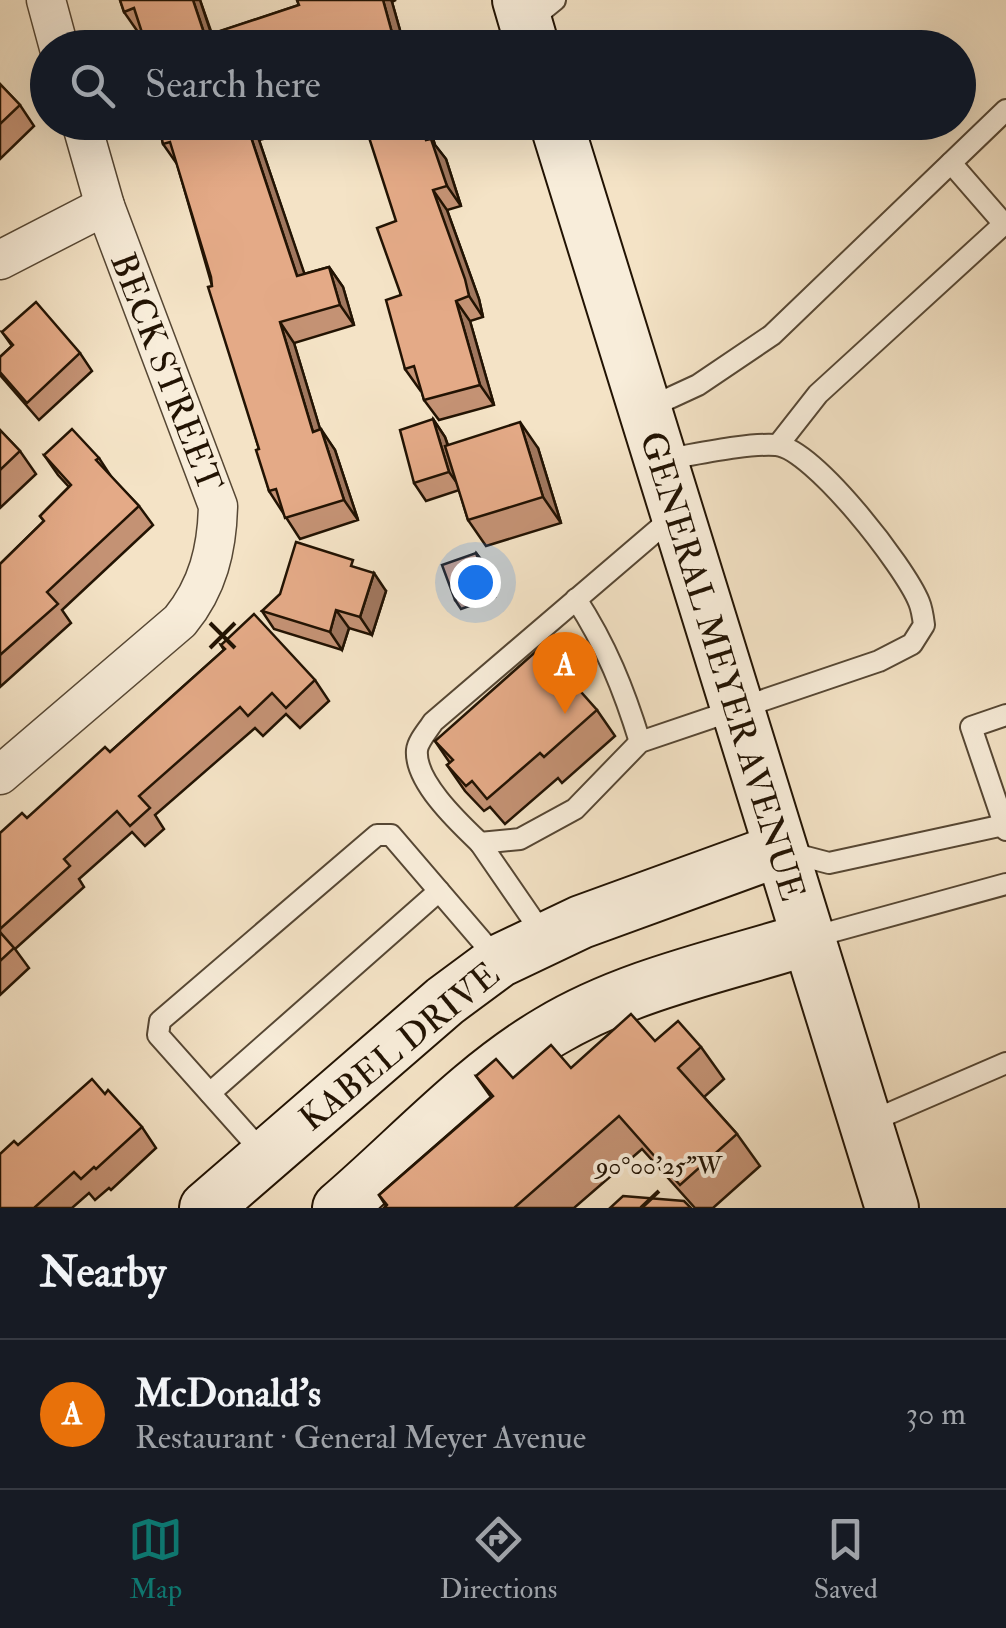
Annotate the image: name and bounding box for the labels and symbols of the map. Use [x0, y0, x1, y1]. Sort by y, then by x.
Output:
street label: BECK STREET [100, 247, 232, 498]
street label: GENERAL MEYER AVENUE [630, 426, 814, 906]
your location [450, 557, 501, 608]
pin: A [532, 632, 598, 714]
street label: KABEL DRIVE [291, 953, 508, 1141]
text: 90°00'25"W [594, 1151, 724, 1182]

